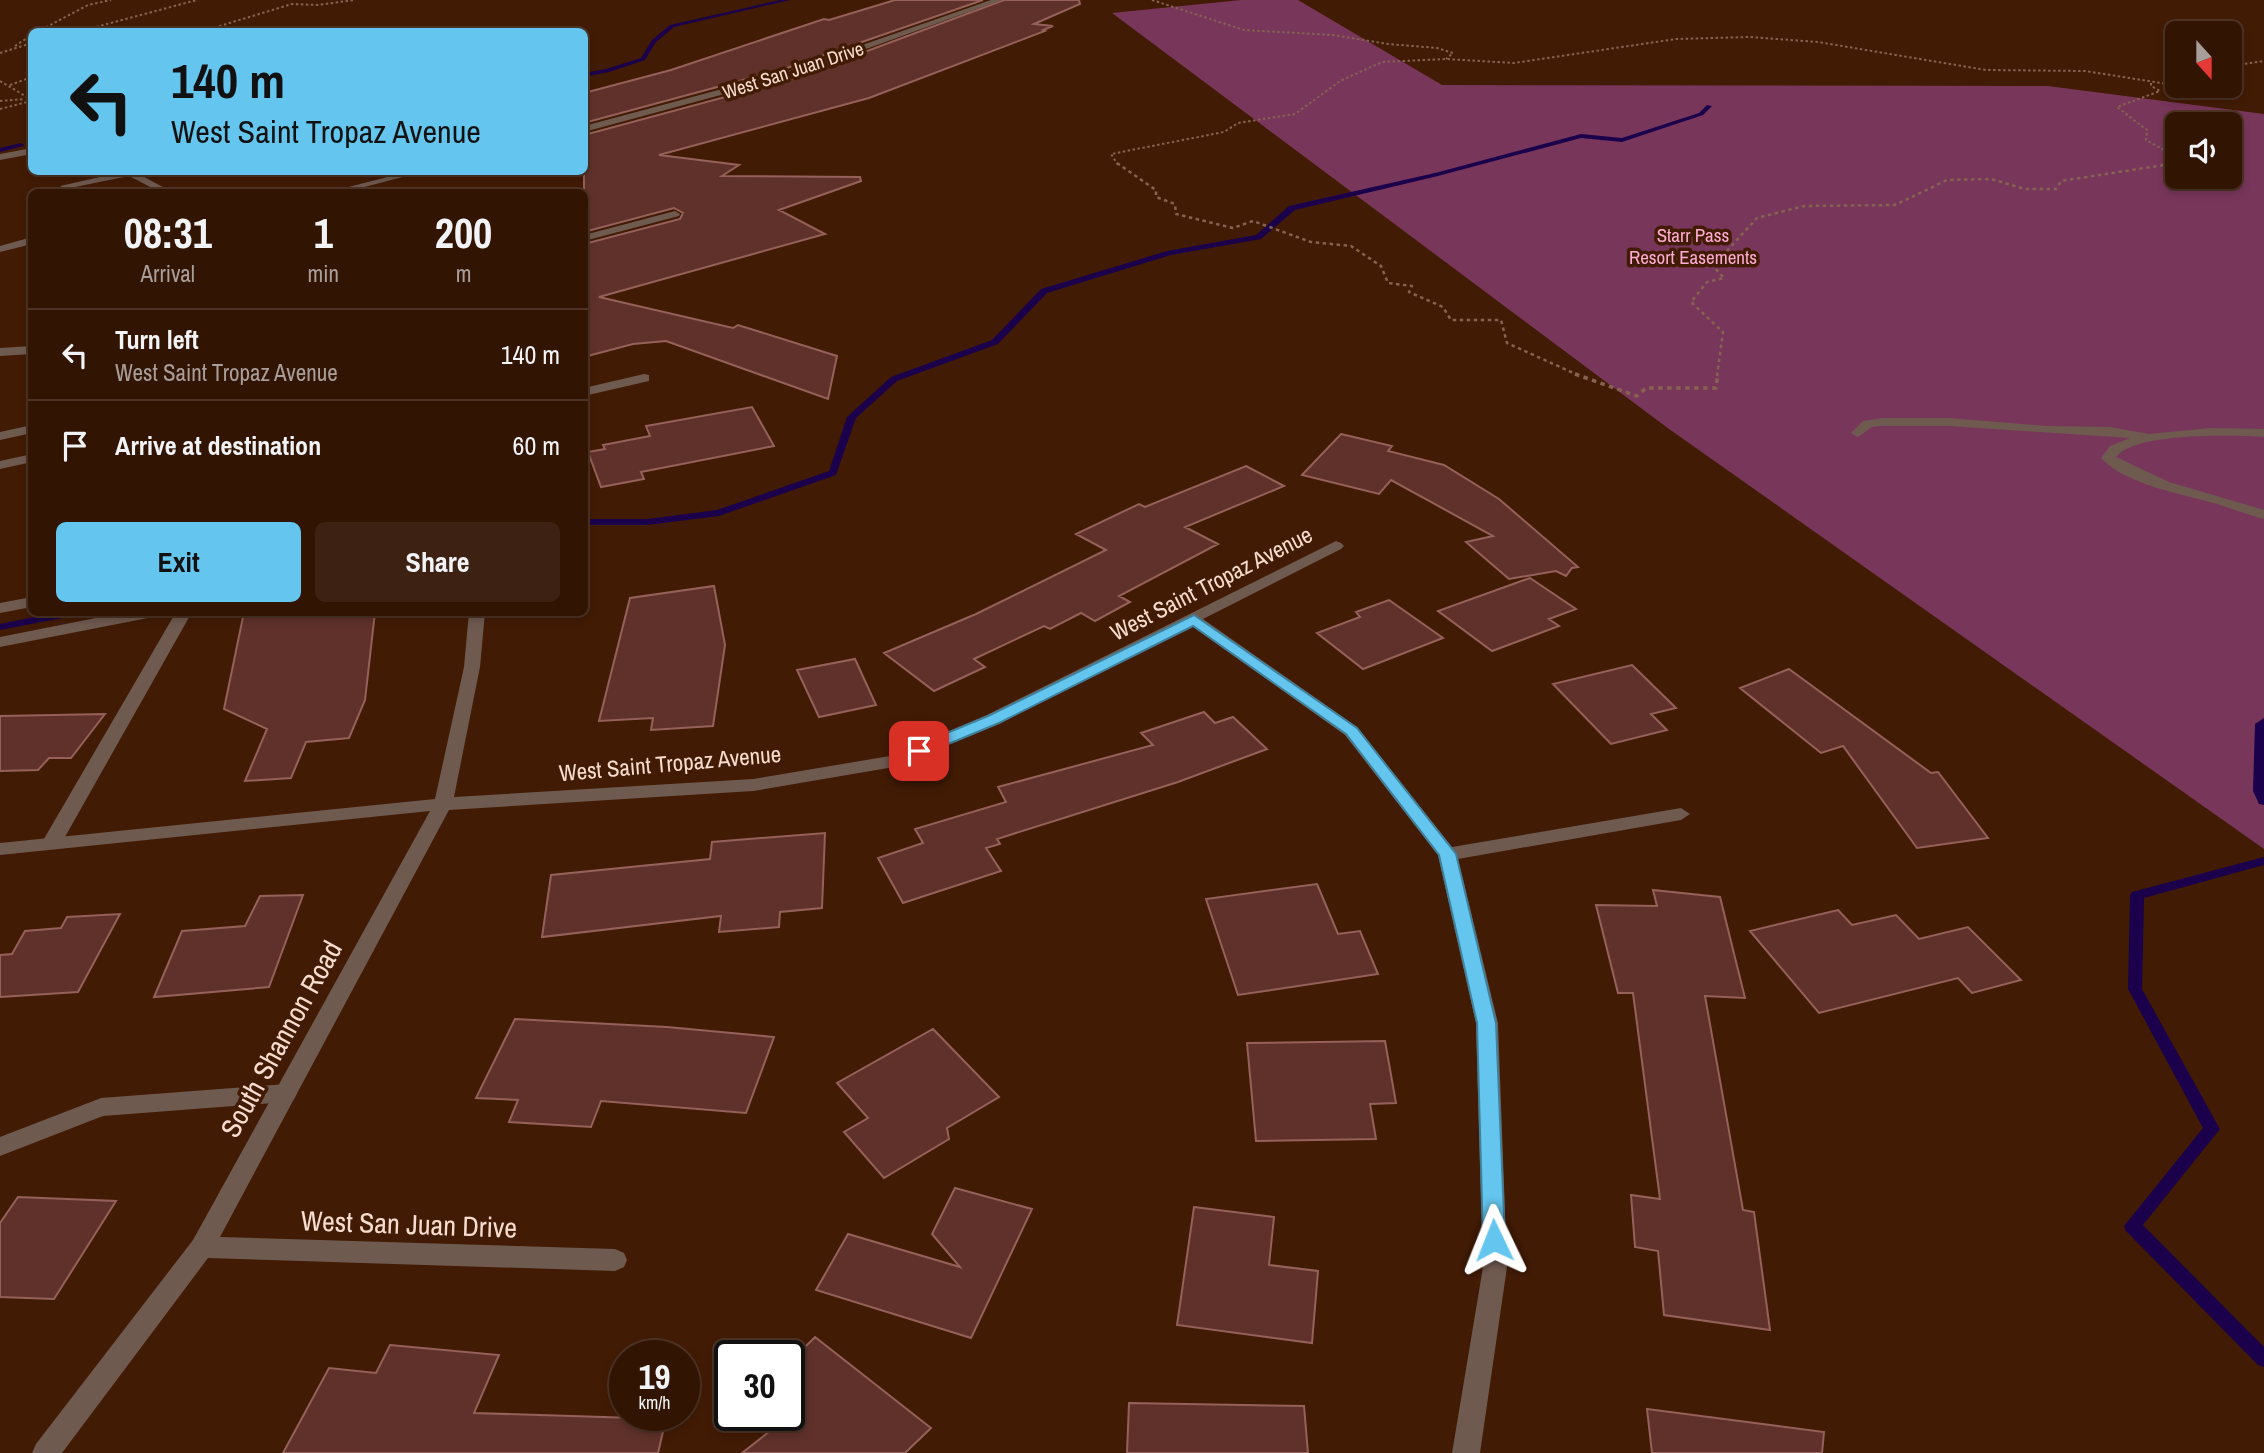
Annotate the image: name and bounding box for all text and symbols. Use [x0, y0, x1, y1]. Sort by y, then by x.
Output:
north arrow [2165, 21, 2242, 98]
map controls [2165, 21, 2242, 189]
street label: West San Juan Drive [719, 35, 867, 105]
text: 140 m [171, 47, 285, 113]
icon: left [56, 56, 147, 147]
text: West Saint Tropaz Avenue [171, 110, 481, 153]
button: sound [2165, 112, 2242, 189]
text: 08:31 [124, 205, 212, 261]
text: 1 [314, 205, 333, 261]
text: 200 [435, 205, 492, 261]
park label: Starr Pass Resort Easements [1629, 222, 1757, 270]
text: Arrival [141, 258, 195, 289]
text: min [308, 258, 339, 289]
text: m [456, 258, 471, 289]
text: Turn left [115, 322, 199, 357]
icon: left [56, 336, 94, 374]
text: 140 m [501, 337, 560, 372]
text: West Saint Tropaz Avenue [115, 357, 338, 388]
icon: arrive [56, 427, 94, 465]
text: Arrive at destination [115, 428, 321, 463]
text: 60 m [513, 428, 560, 463]
street label: West Saint Tropaz Avenue [1105, 519, 1317, 647]
button: Exit [56, 522, 301, 602]
button: Share [315, 522, 560, 602]
pin [889, 721, 949, 781]
icon: arrive [900, 732, 938, 770]
street label: West Saint Tropaz Avenue [558, 738, 782, 788]
street label: South Shannon Road [211, 934, 351, 1144]
street label: West San Juan Drive [300, 1201, 518, 1247]
position arrow [1457, 1203, 1531, 1277]
speed limit sign: 30 [714, 1340, 805, 1431]
text: 19 [639, 1353, 670, 1400]
text: km/h [639, 1390, 671, 1415]

